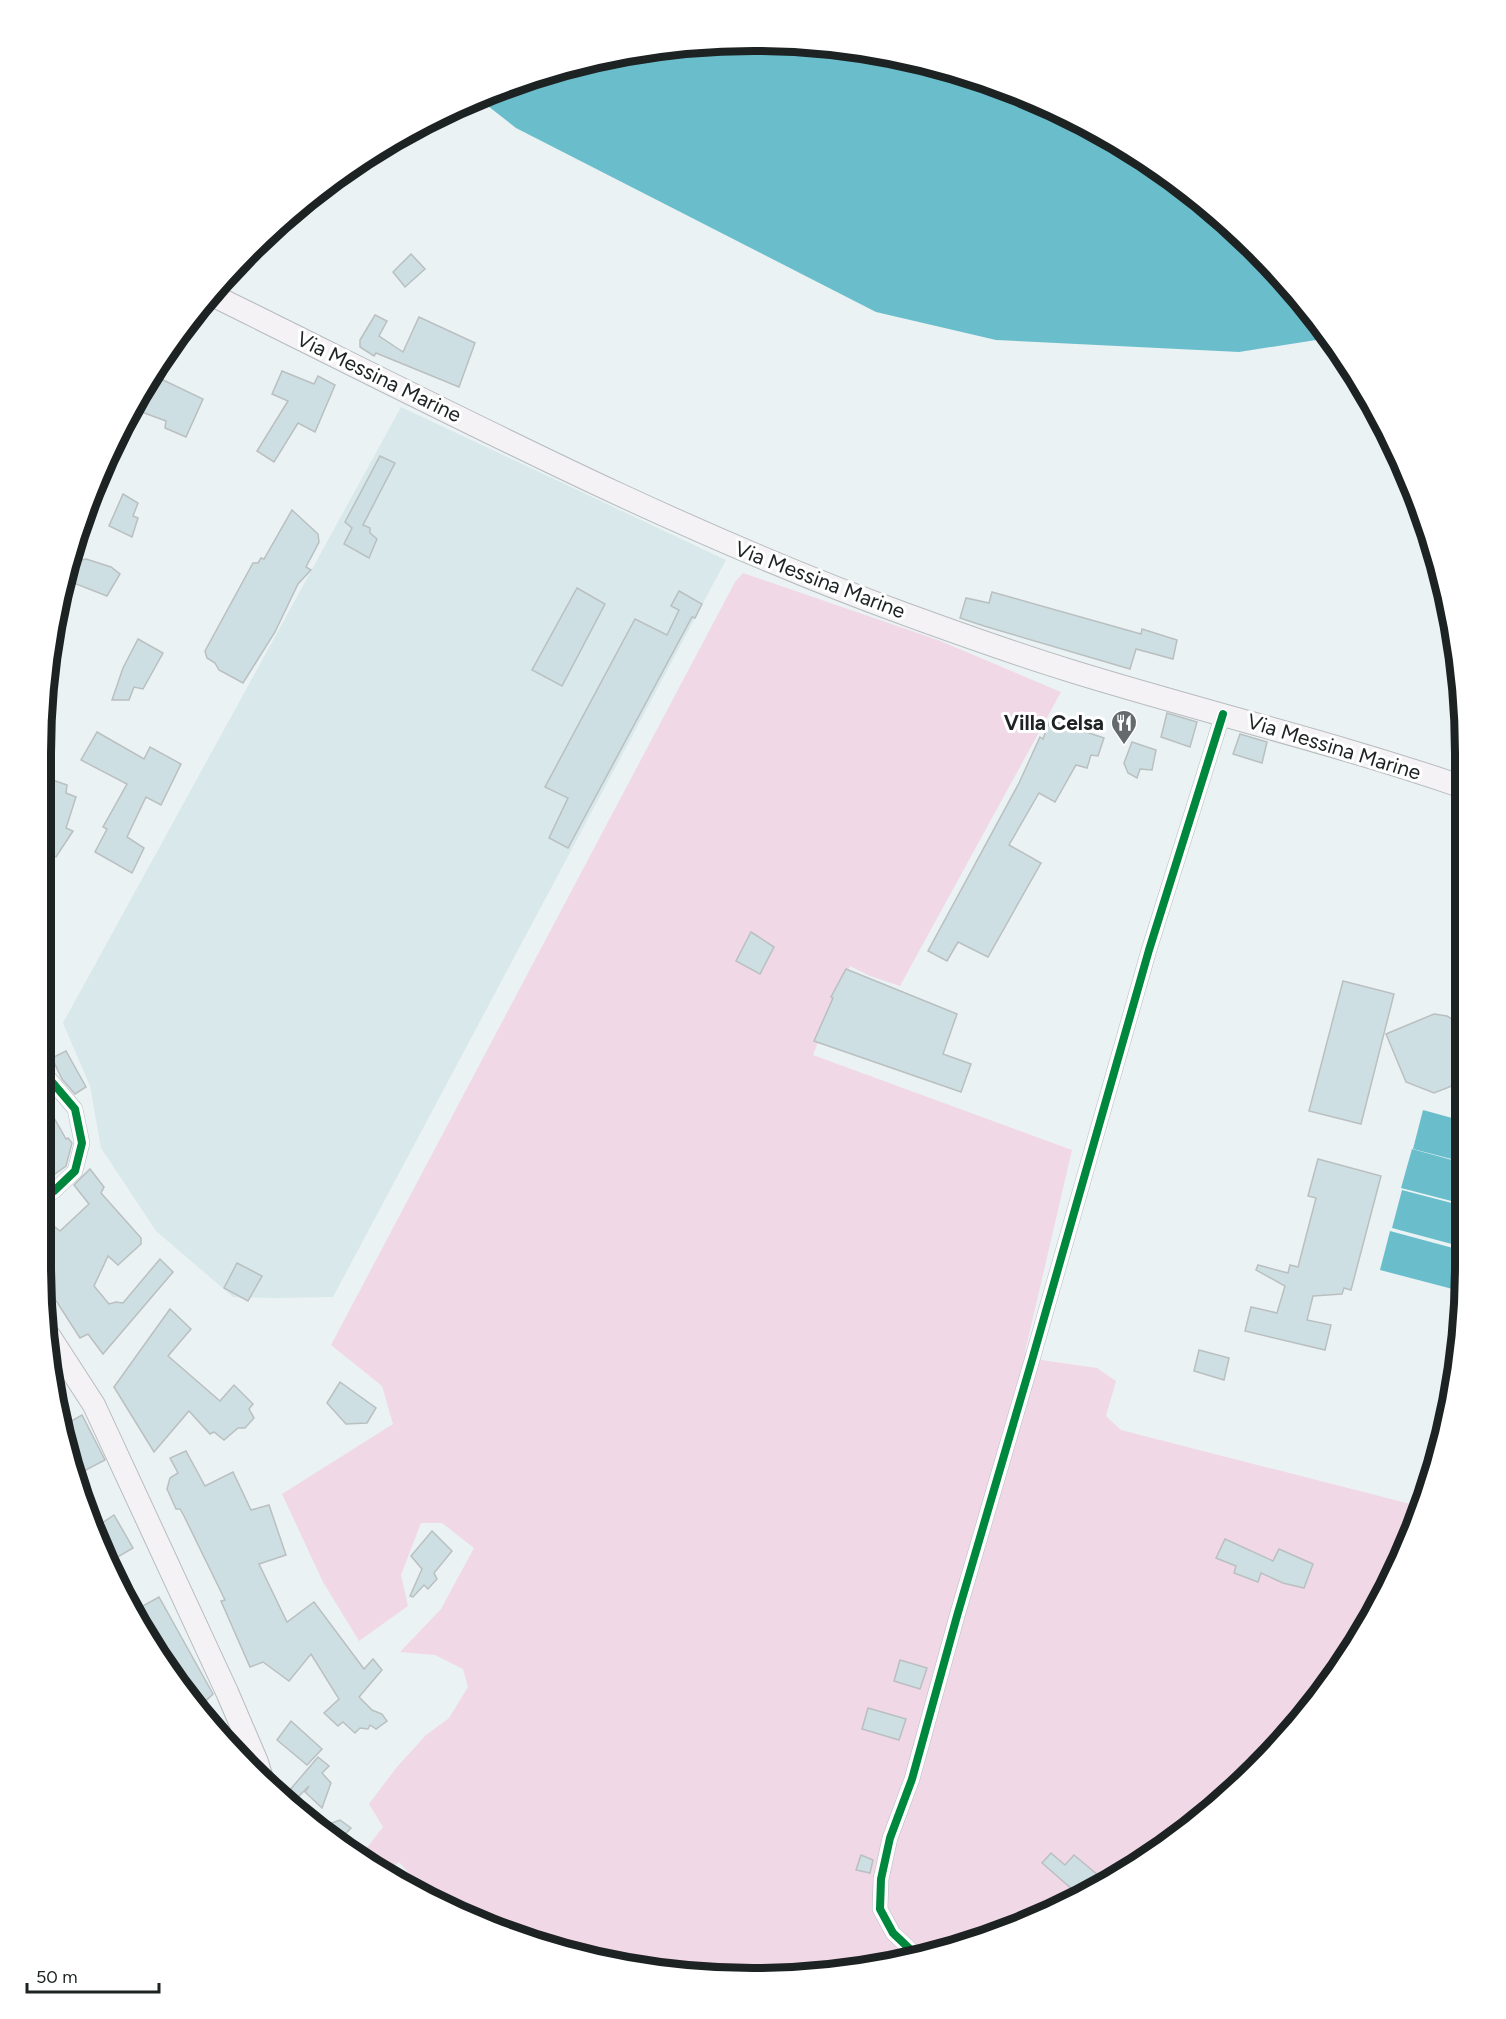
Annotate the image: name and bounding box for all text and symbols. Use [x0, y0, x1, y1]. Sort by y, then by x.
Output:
street label: Via Messina Marine [293, 326, 466, 427]
street label: Via Messina Marine [732, 536, 909, 624]
restaurant icon: Villa Celsa [1109, 708, 1139, 746]
street label: Via Messina Marine [1244, 708, 1424, 785]
place label: Villa Celsa [1004, 710, 1104, 735]
scale bar [27, 1956, 159, 1994]
text: 50 m [36, 1966, 78, 1988]

